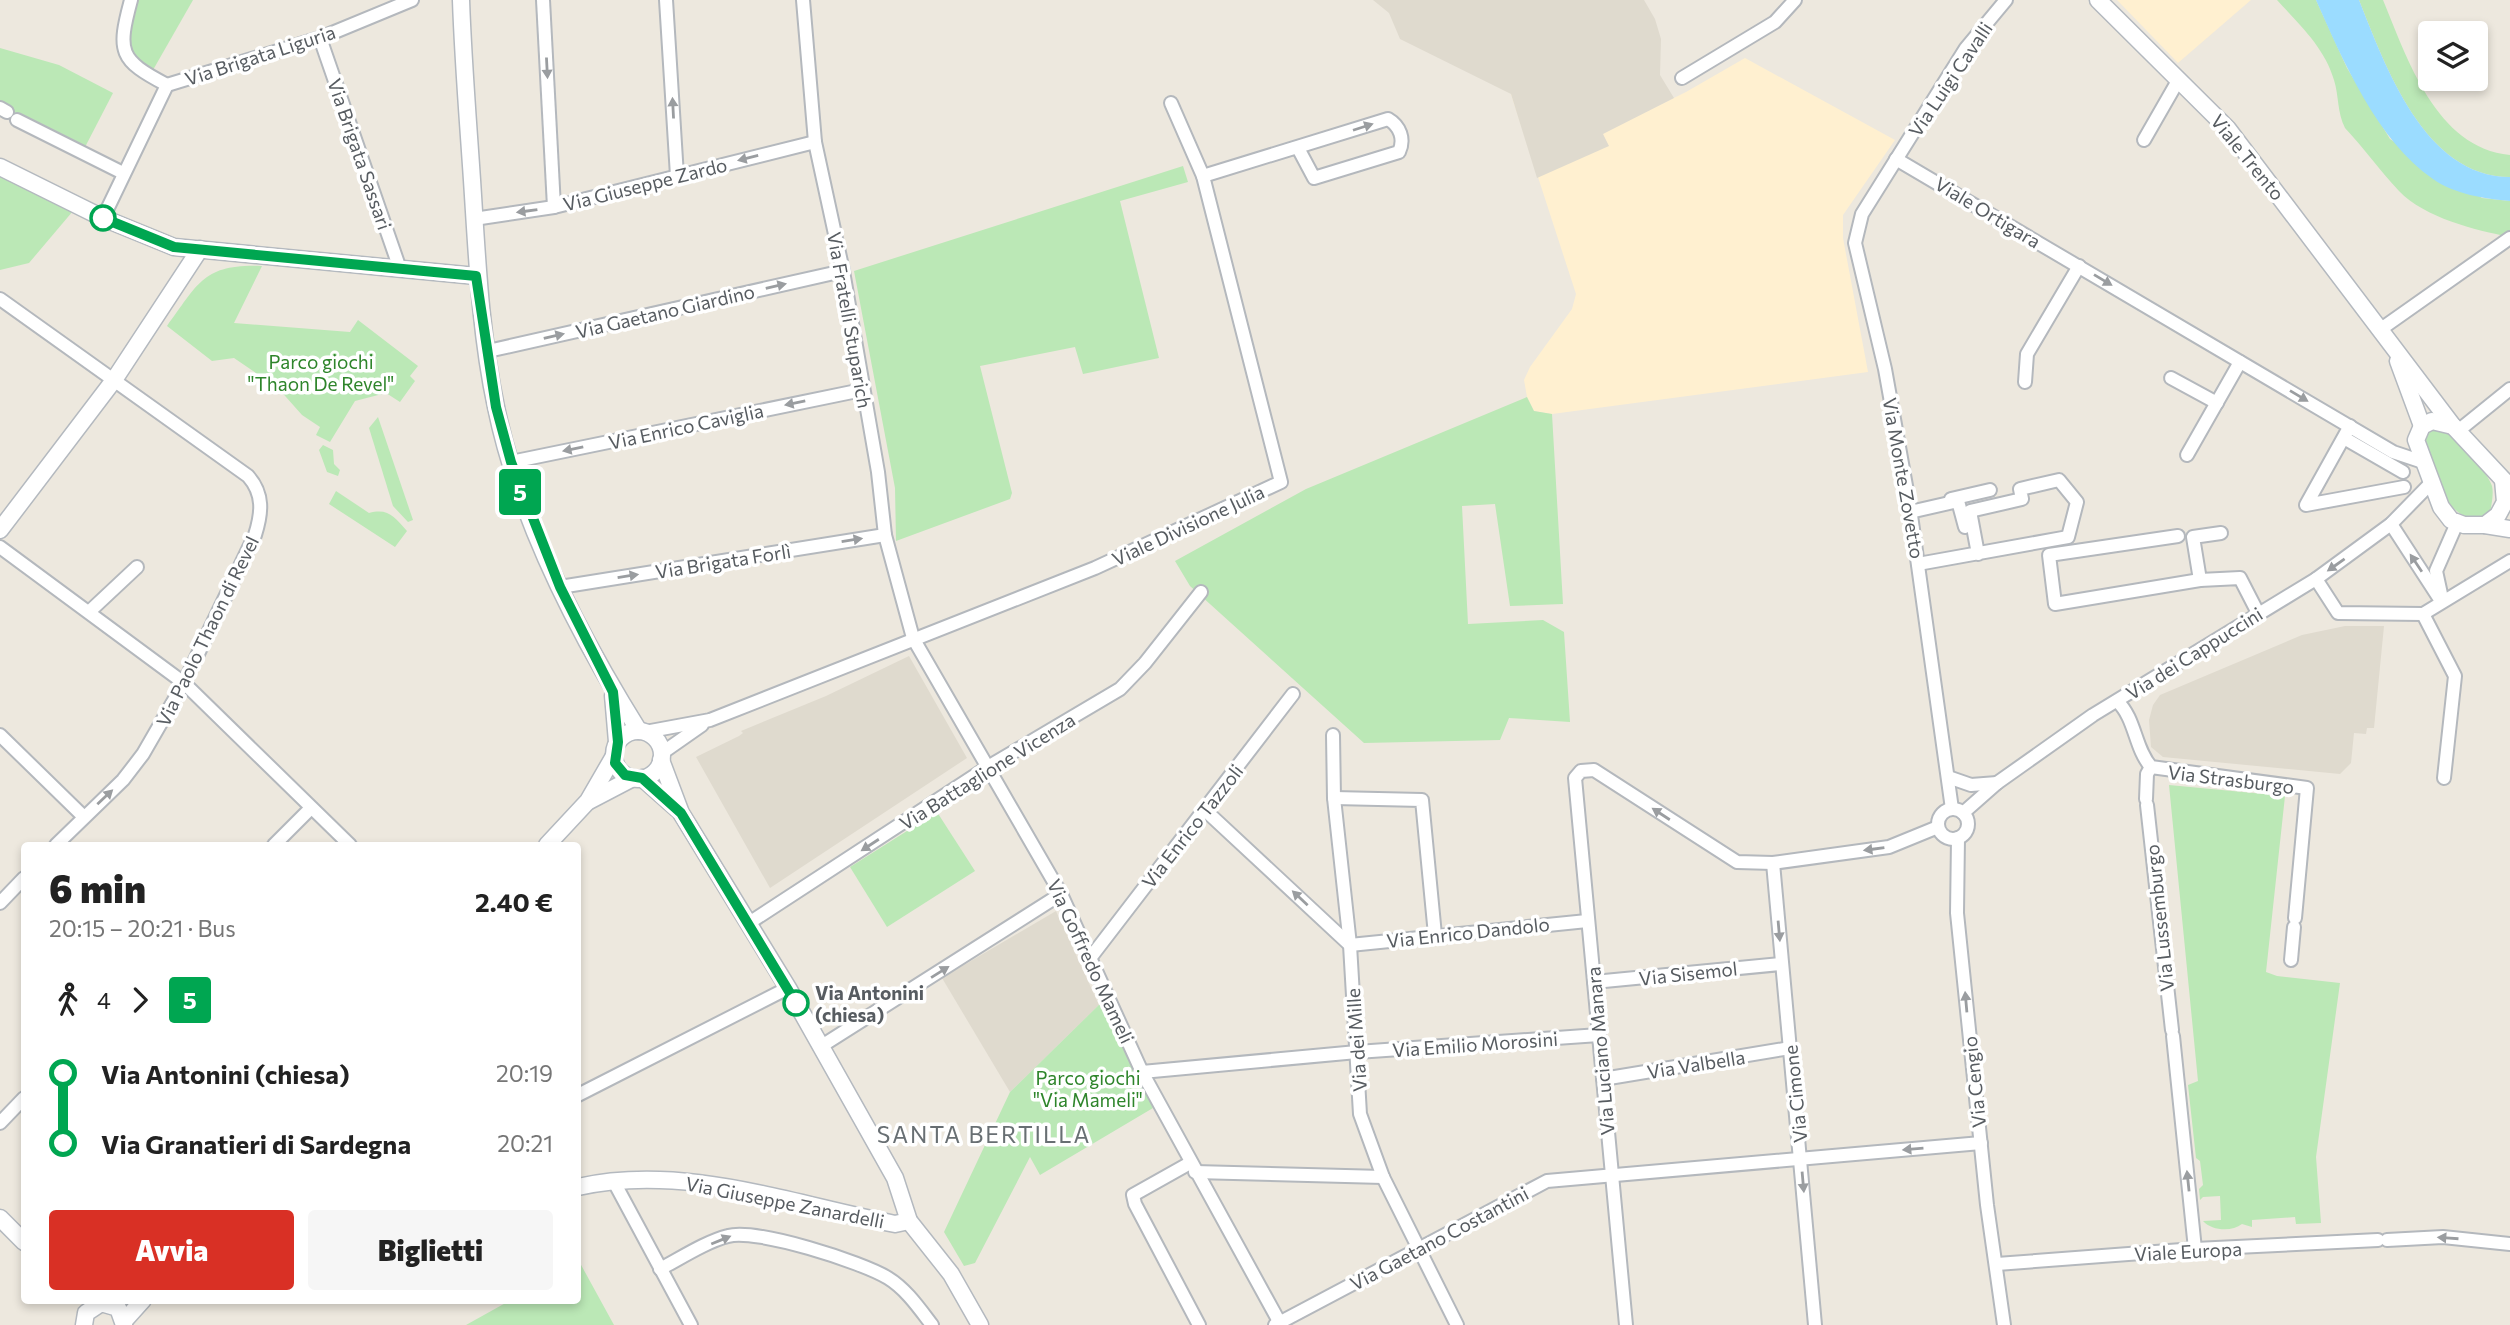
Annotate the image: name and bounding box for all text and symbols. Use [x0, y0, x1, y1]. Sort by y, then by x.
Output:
street label: Via Luigi Cavalli [1903, 17, 1997, 141]
street label: Via Brigata Liguria [182, 20, 338, 90]
map controls [2418, 21, 2488, 91]
button: layers [2418, 21, 2488, 91]
one-way arrow [541, 57, 552, 79]
street label: Via Brigata Sassari [323, 75, 397, 233]
one-way arrow [667, 96, 678, 118]
street label: Viale Trento [2206, 109, 2290, 205]
one-way arrow [1353, 121, 1374, 132]
street label: Via Giuseppe Zardo [561, 153, 729, 215]
one-way arrow [737, 153, 759, 164]
street label: Viale Ortigara [1931, 171, 2045, 253]
unlabelled marker [90, 205, 116, 231]
one-way arrow [516, 206, 538, 217]
street label: Via Fratelli Stuparich [823, 230, 877, 410]
one-way arrow [2093, 274, 2112, 287]
street label: Via Gaetano Giardino [573, 279, 757, 343]
one-way arrow [765, 280, 787, 291]
one-way arrow [543, 330, 565, 341]
park label: Parco giochi "Thaon De Revel" [248, 350, 394, 395]
one-way arrow [2289, 390, 2308, 402]
street label: Via Monte Zovetto [1879, 396, 1929, 560]
street label: Via Enrico Caviglia [606, 398, 766, 454]
one-way arrow [784, 398, 806, 409]
one-way arrow [562, 444, 584, 455]
line badge: 5 [497, 469, 543, 515]
text: 5 [513, 477, 527, 506]
street label: Viale Divisione Julia [1108, 480, 1268, 570]
street label: Via Paolo Thaon di Revel [151, 532, 263, 730]
one-way arrow [841, 534, 863, 545]
street label: Via Brigata Forlì [654, 539, 792, 583]
one-way arrow [2410, 553, 2423, 572]
one-way arrow [2327, 558, 2345, 572]
one-way arrow [617, 570, 639, 581]
street label: Via dei Cappuccini [2122, 602, 2266, 704]
street label: Via Battaglione Vicenza [895, 708, 1079, 834]
street label: Via Enrico Tazzoli [1136, 759, 1248, 893]
street label: Via Strasburgo [2167, 760, 2295, 798]
one-way arrow [96, 790, 113, 806]
one-way arrow [1652, 807, 1670, 821]
one-way arrow [860, 838, 879, 851]
street label: Via Lussemburgo [2140, 843, 2178, 993]
one-way arrow [1863, 844, 1885, 855]
text: 6 min [49, 864, 146, 911]
street label: Via Goffredo Mameli [1043, 875, 1139, 1047]
text: 2.40 € [475, 886, 553, 917]
one-way arrow [1292, 891, 1309, 907]
street label: Via Enrico Dandolo [1385, 912, 1551, 952]
text: 20:15 – 20:21 · Bus [49, 914, 236, 942]
one-way arrow [1774, 920, 1785, 942]
street label: Via Sisemol [1638, 956, 1738, 990]
one-way arrow [930, 965, 950, 978]
street label: Via Luciano Manara [1581, 966, 1619, 1136]
icon: walk [49, 981, 87, 1019]
icon: forward [121, 981, 159, 1019]
place label: Via Antonini (chiesa) [815, 981, 924, 1026]
text: 5 [183, 985, 197, 1014]
text: 4 [97, 986, 111, 1014]
street label: Via dei Mille [1341, 987, 1371, 1093]
marker: Via Antonini (chiesa) [783, 990, 809, 1016]
one-way arrow [1960, 991, 1971, 1013]
street label: Via Emilio Morosini [1391, 1027, 1559, 1061]
street label: Via Cengio [1958, 1035, 1990, 1129]
street label: Via Cimone [1778, 1044, 1812, 1144]
street label: Via Valbella [1645, 1045, 1747, 1083]
text: Via Antonini (chiesa) [101, 1058, 350, 1089]
text: 20:19 [496, 1059, 553, 1087]
park label: Parco giochi "Via Mameli" [1033, 1066, 1143, 1111]
district label: SANTA BERTILLA [877, 1120, 1091, 1148]
text: Via Granatieri di Sardegna [101, 1128, 411, 1159]
text: 20:21 [497, 1129, 553, 1157]
one-way arrow [1902, 1144, 1924, 1155]
one-way arrow [2183, 1170, 2194, 1192]
street label: Via Giuseppe Zanardelli [684, 1171, 886, 1233]
one-way arrow [1798, 1171, 1809, 1193]
street label: Via Gaetano Costantini [1346, 1181, 1532, 1295]
button: Avvia [49, 1210, 294, 1290]
button: Biglietti [308, 1210, 553, 1290]
one-way arrow [2437, 1232, 2459, 1243]
one-way arrow [711, 1234, 732, 1245]
street label: Viale Europa [2133, 1237, 2243, 1265]

